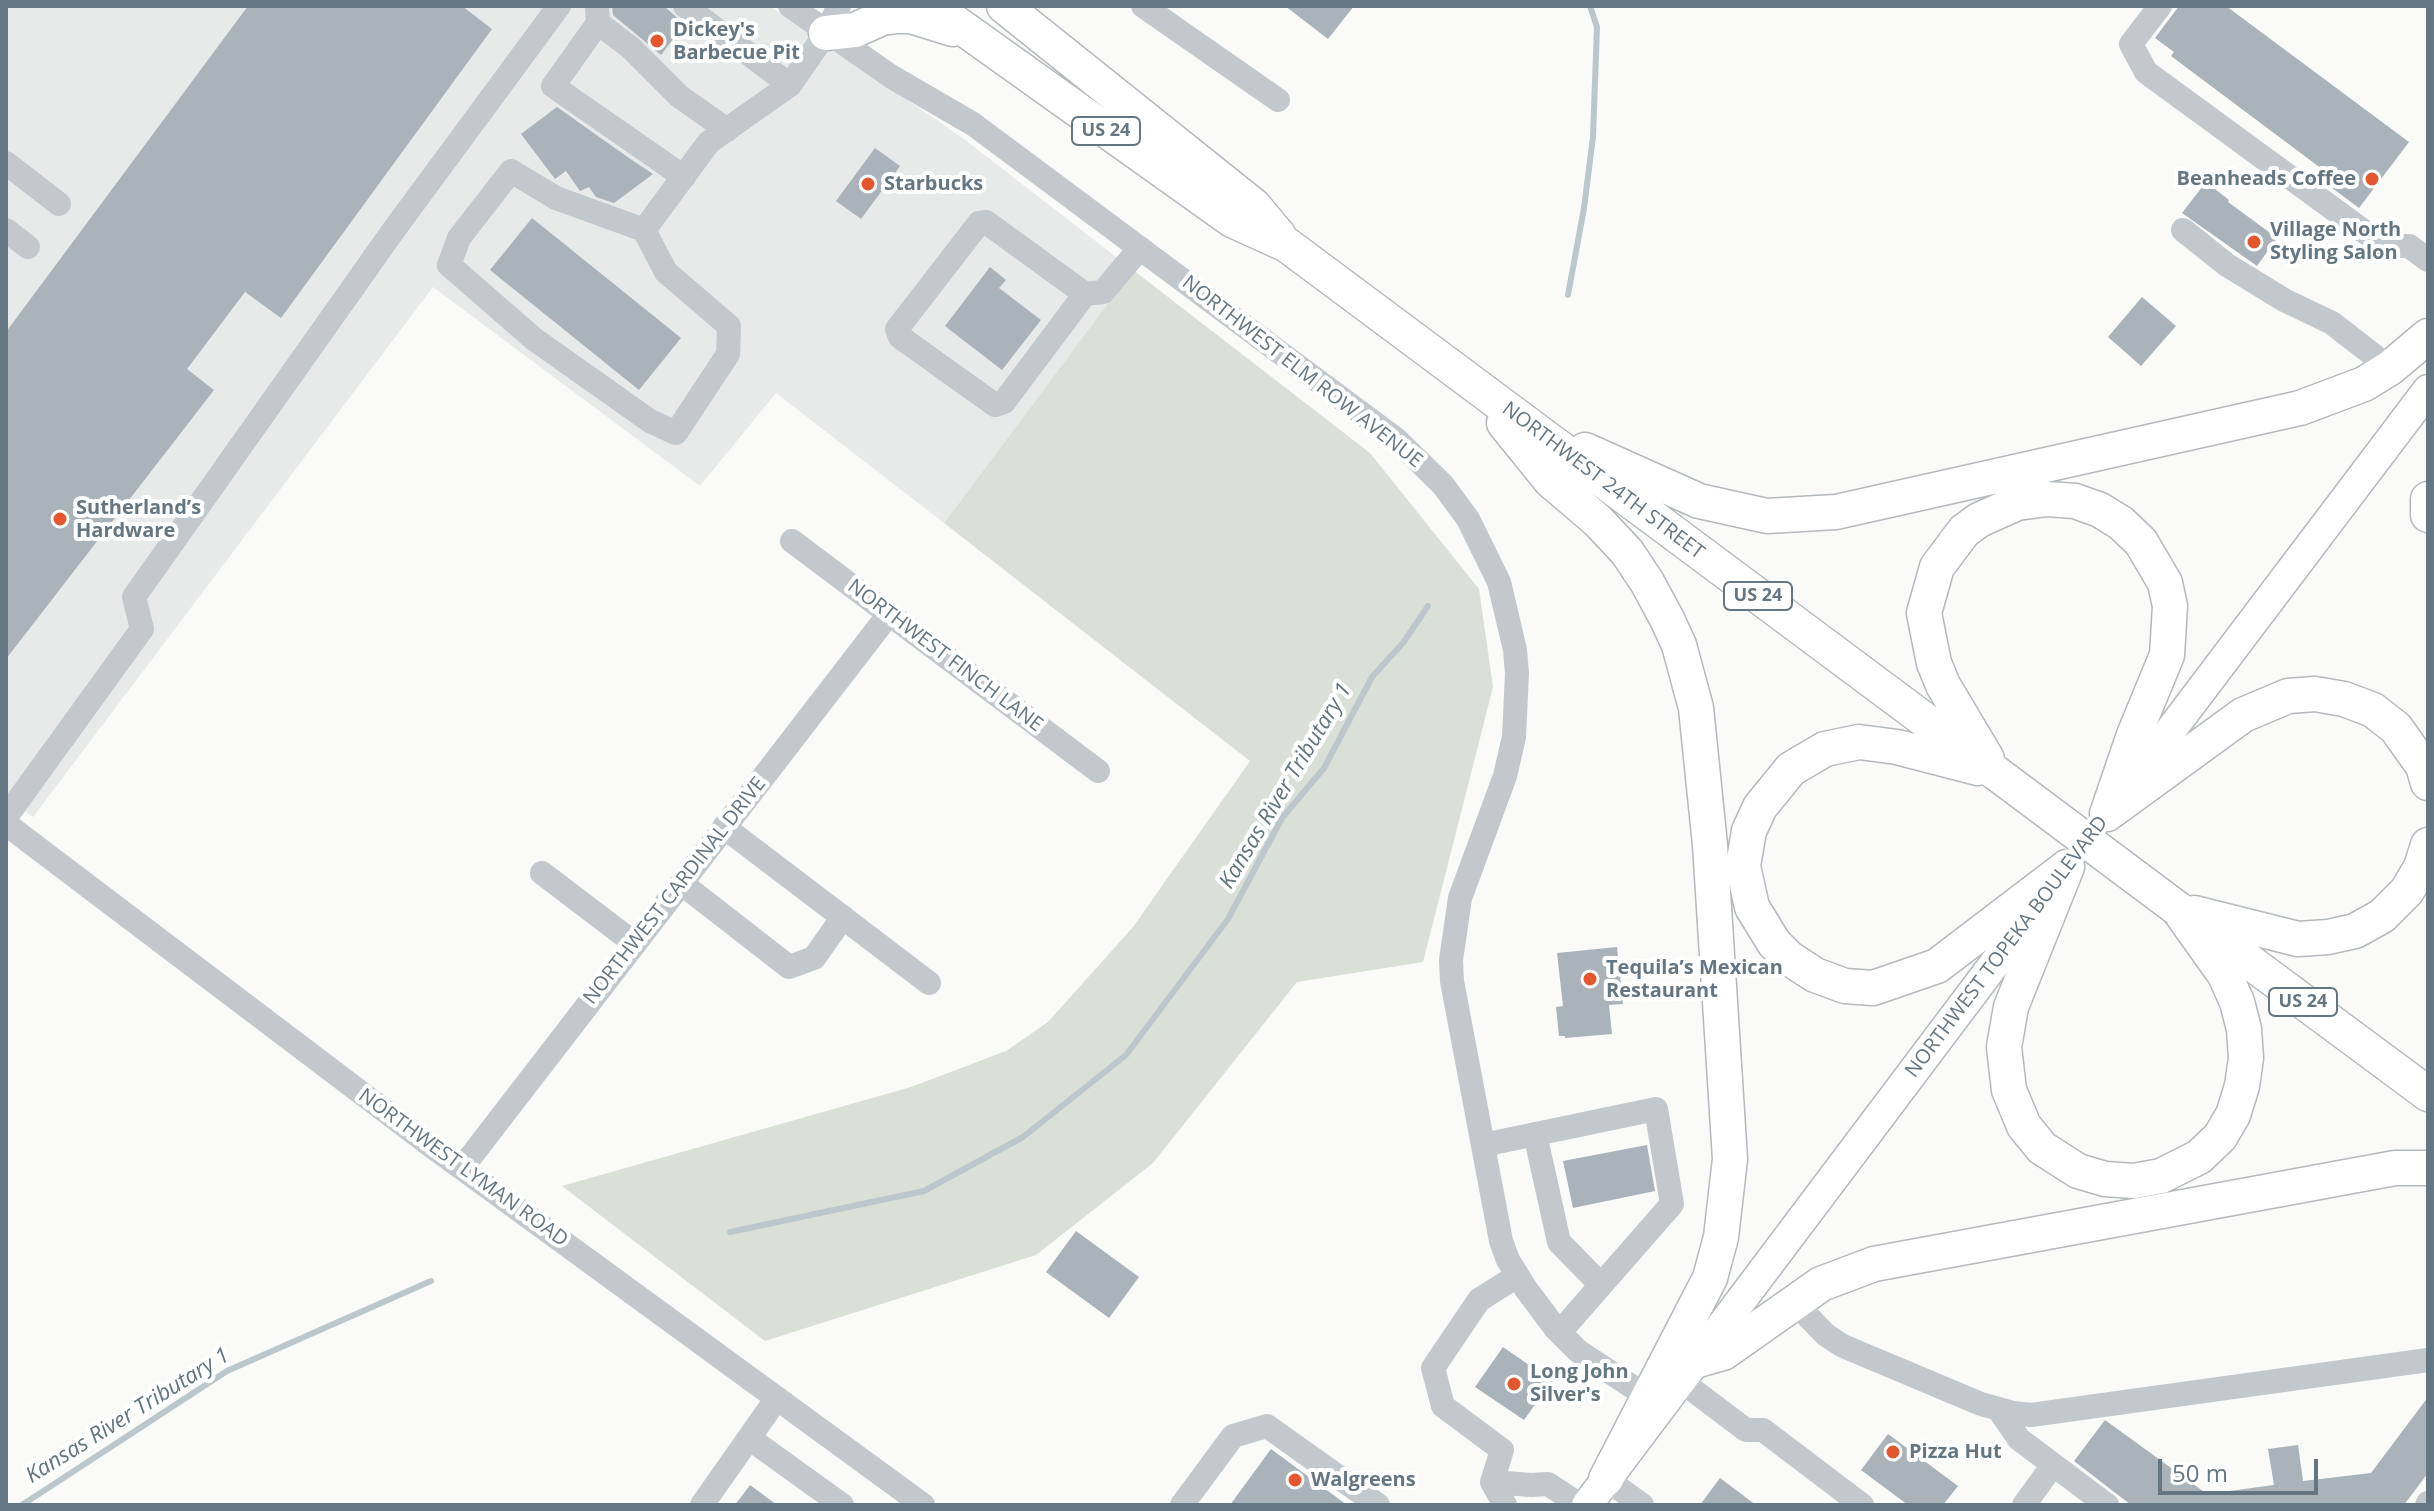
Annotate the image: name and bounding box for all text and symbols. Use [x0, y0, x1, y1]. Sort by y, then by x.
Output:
place label: Dickey's Barbecue Pit [673, 18, 800, 65]
marker: Dickey's Barbecue Pit [648, 32, 666, 50]
road number: US 24 [1072, 117, 1140, 145]
place label: Beanheads Coffee [2176, 167, 2356, 191]
marker: Beanheads Coffee [2363, 170, 2381, 188]
place label: Starbucks [884, 172, 983, 196]
marker: Starbucks [859, 175, 877, 193]
place label: Village North Styling Salon [2270, 218, 2401, 265]
marker: Village North Styling Salon [2245, 233, 2263, 251]
street label: NORTHWEST ELM ROW AVENUE [1177, 271, 1427, 473]
street label: NORTHWEST 24TH STREET [1497, 397, 1709, 565]
place label: Sutherland’s Hardware [76, 496, 201, 543]
marker: Sutherland’s Hardware [51, 510, 69, 528]
street label: NORTHWEST FINCH LANE [843, 575, 1047, 737]
road number: US 24 [1724, 582, 1792, 610]
water label: Kansas River Tributary 1 [1214, 678, 1358, 894]
street label: NORTHWEST CARDINAL DRIVE [579, 773, 771, 1009]
street label: NORTHWEST TOPEKA BOULEVARD [1901, 811, 2113, 1083]
place label: Tequila’s Mexican Restaurant [1606, 956, 1783, 1003]
marker: Tequila’s Mexican Restaurant [1581, 970, 1599, 988]
road number: US 24 [2269, 988, 2337, 1016]
street label: NORTHWEST LYMAN ROAD [354, 1084, 572, 1252]
water label: Kansas River Tributary 1 [21, 1343, 235, 1489]
place label: Long John Silver's [1530, 1360, 1629, 1407]
marker: Long John Silver's [1505, 1375, 1523, 1393]
place label: Pizza Hut [1909, 1440, 2002, 1464]
marker: Pizza Hut [1884, 1443, 1902, 1461]
scale bar [2162, 1443, 2322, 1493]
text: 50 m [2172, 1456, 2228, 1489]
place label: Walgreens [1311, 1468, 1416, 1492]
marker: Walgreens [1286, 1471, 1304, 1489]

